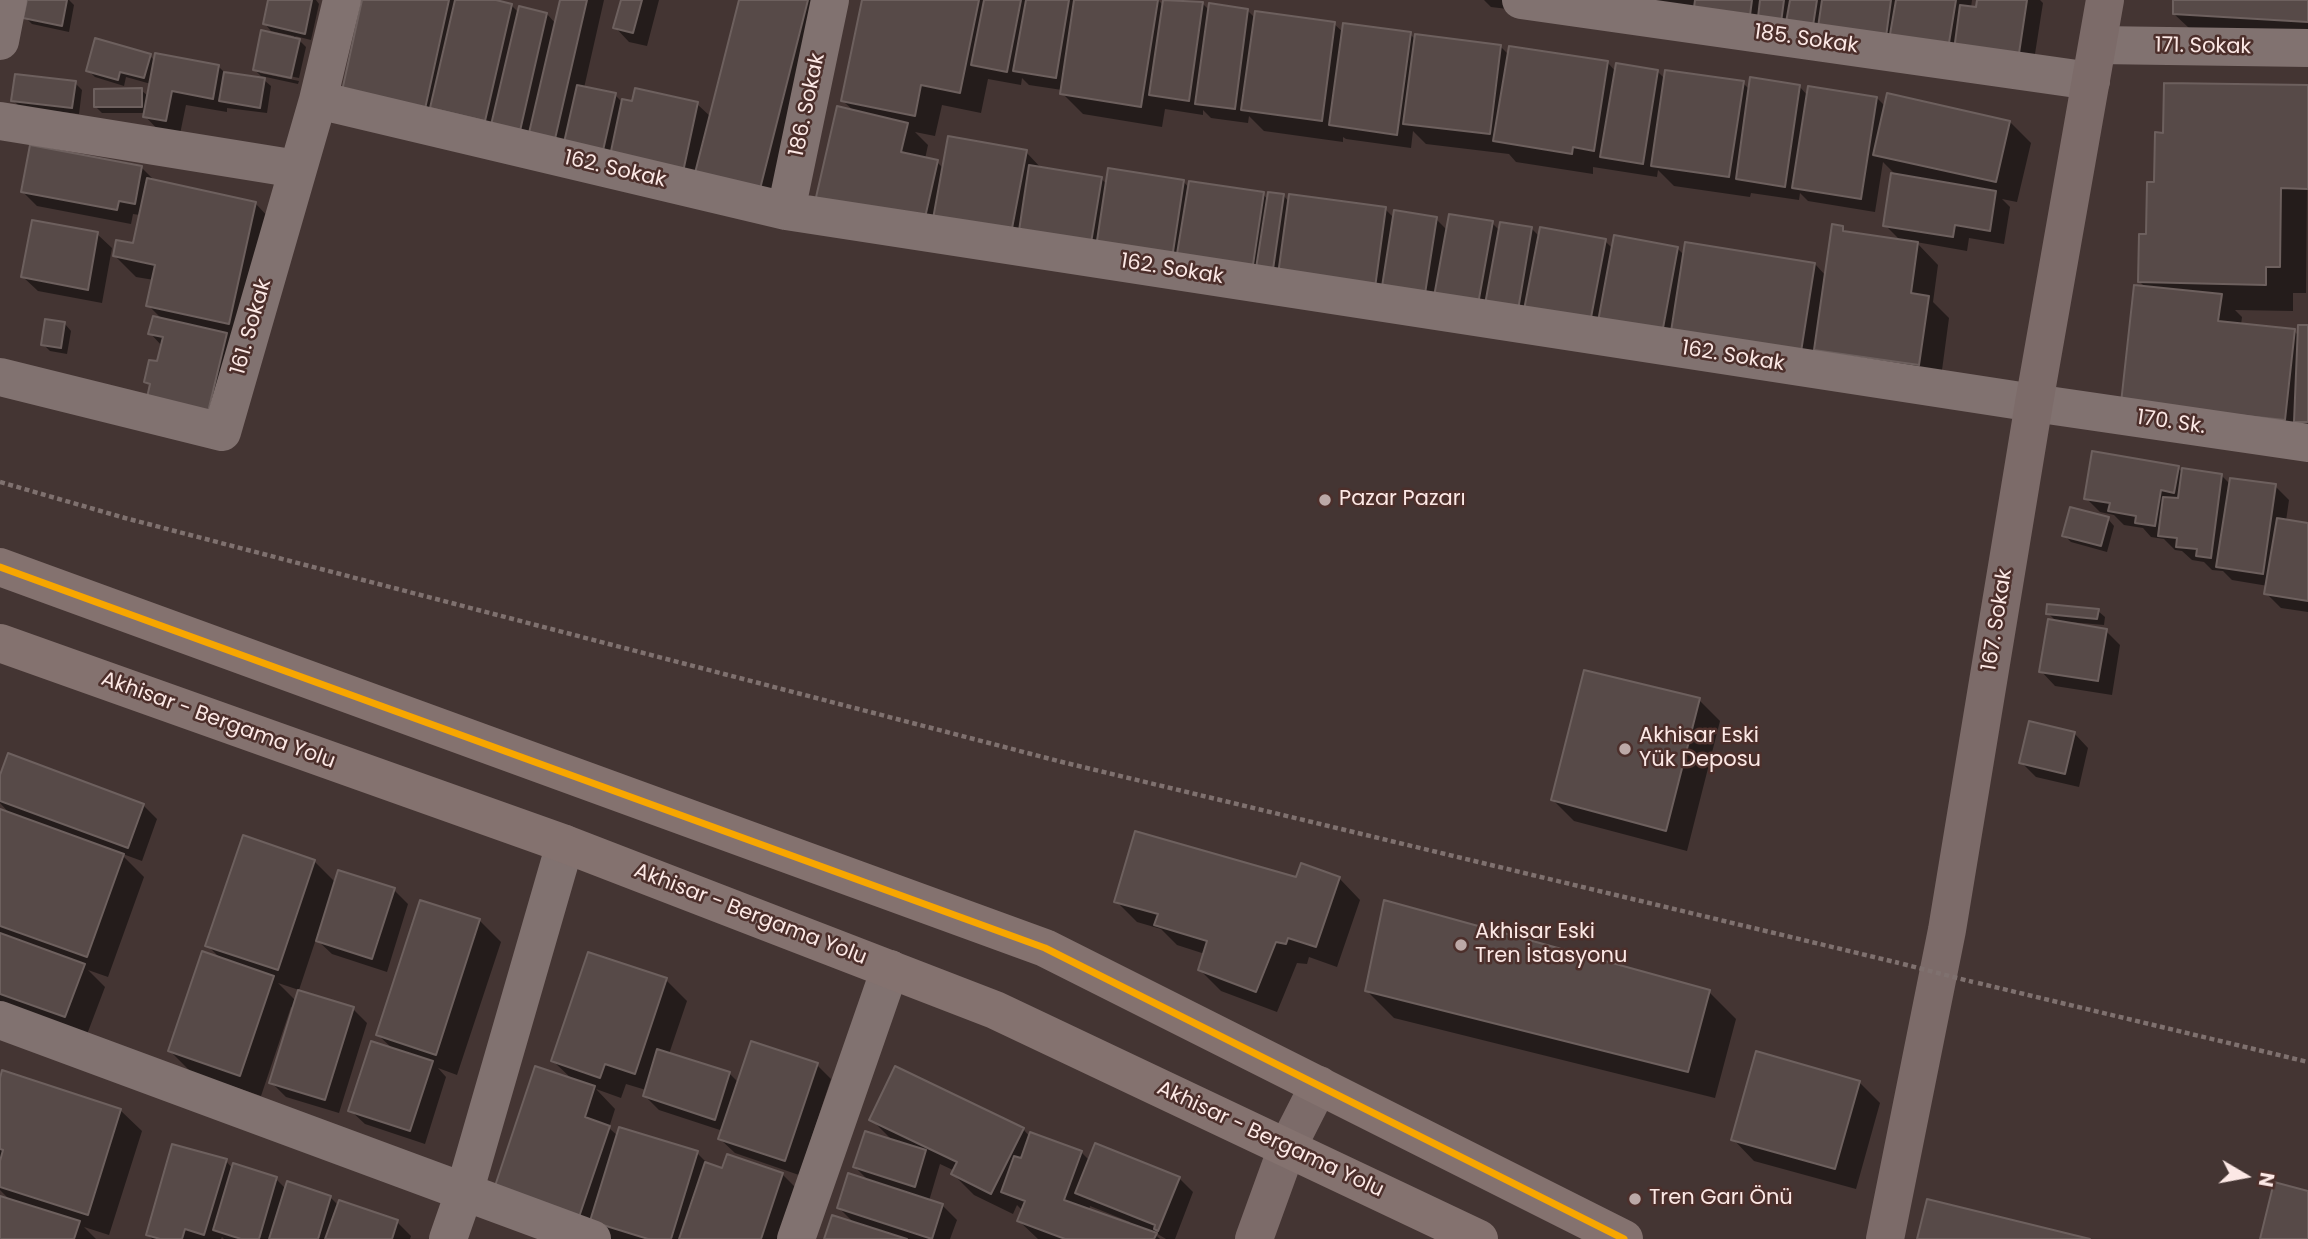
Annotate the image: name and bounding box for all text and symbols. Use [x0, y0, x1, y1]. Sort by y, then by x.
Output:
street label: 185. Sokak [1752, 20, 1860, 60]
street label: 171. Sokak [2155, 34, 2251, 60]
street label: 186. Sokak [785, 51, 831, 159]
street label: 162. Sokak [562, 146, 668, 194]
street label: 162. Sokak [1119, 249, 1225, 291]
street label: 161. Sokak [226, 276, 278, 378]
street label: 162. Sokak [1680, 336, 1786, 378]
street label: 170. Sk. [2135, 406, 2207, 440]
place label: Pazar Pazarı [1339, 487, 1466, 513]
marker: Pazar Pazarı [1317, 492, 1333, 508]
street label: 167. Sokak [1977, 567, 2019, 673]
street label: Akhisar - Bergama Yolu [98, 667, 338, 775]
place label: Akhisar Eski Yük Deposu [1639, 724, 1761, 774]
marker: Akhisar Eski Yük Deposu [1617, 741, 1633, 757]
street label: Akhisar - Bergama Yolu [630, 859, 870, 971]
place label: Akhisar Eski Tren İstasyonu [1475, 920, 1627, 970]
marker: Akhisar Eski Tren İstasyonu [1453, 937, 1469, 953]
street label: Akhisar - Bergama Yolu [1153, 1076, 1387, 1204]
north arrow [2210, 1141, 2280, 1211]
text: N [2252, 1170, 2281, 1189]
place label: Tren Garı Önü [1649, 1186, 1793, 1212]
marker: Tren Garı Önü [1627, 1191, 1643, 1207]

